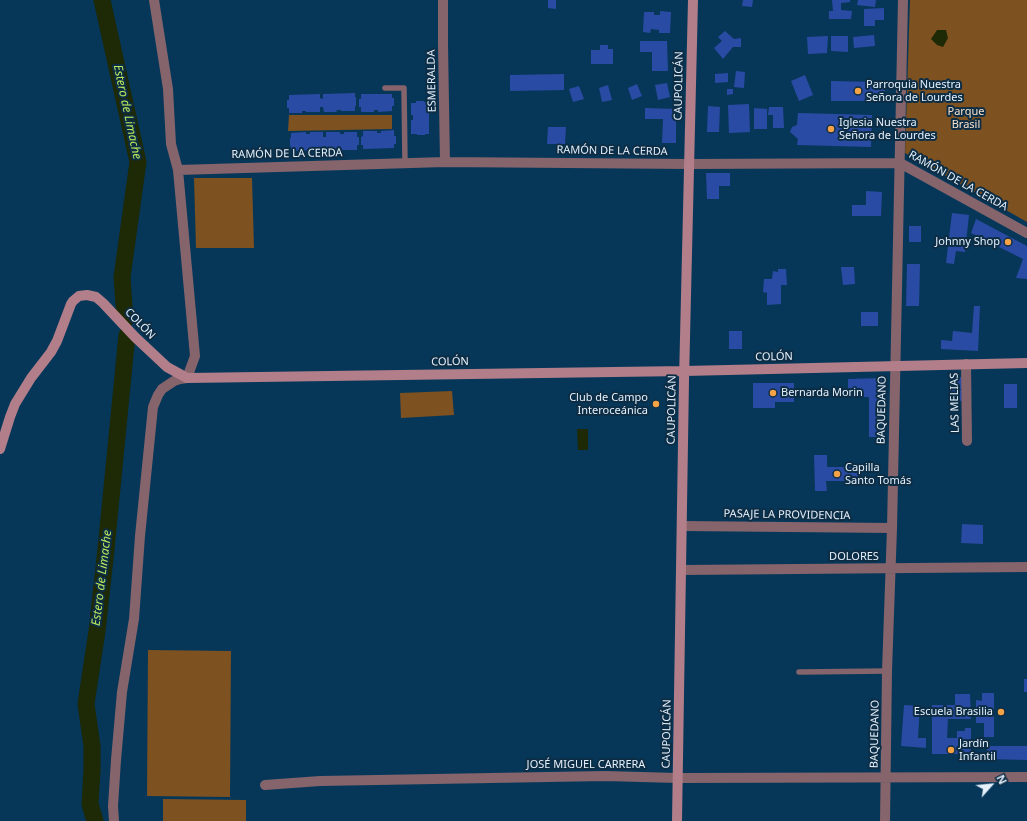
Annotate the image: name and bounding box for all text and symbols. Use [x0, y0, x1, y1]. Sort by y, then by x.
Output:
street label: ESMERALDA [425, 50, 439, 112]
street label: CAUPOLICÁN [672, 51, 686, 121]
water label: Estero de Limache [110, 63, 144, 161]
place label: Parroquia Nuestra Señora de Lourdes [866, 78, 963, 104]
marker: Parroquia Nuestra Señora de Lourdes [853, 86, 863, 96]
park label: Parque Brasil [948, 105, 984, 131]
place label: Iglesia Nuestra Señora de Lourdes [839, 116, 936, 142]
marker: Iglesia Nuestra Señora de Lourdes [826, 124, 836, 134]
street label: RAMÓN DE LA CERDA [556, 143, 668, 159]
street label: RAMÓN DE LA CERDA [231, 146, 343, 162]
street label: RAMÓN DE LA CERDA [906, 148, 1010, 214]
place label: Johnny Shop [935, 235, 1000, 249]
marker: Johnny Shop [1003, 237, 1013, 247]
street label: COLÓN [122, 306, 158, 342]
street label: COLÓN [755, 350, 793, 364]
street label: COLÓN [431, 355, 469, 369]
street label: LAS MELIAS [948, 373, 962, 433]
street label: CAUPOLICÁN [665, 375, 679, 445]
street label: BAQUEDANO [875, 376, 889, 444]
place label: Bernarda Morin [781, 386, 863, 400]
marker: Bernarda Morin [768, 388, 778, 398]
place label: Club de Campo Interoceánica [569, 391, 648, 417]
marker: Club de Campo Interoceánica [651, 399, 661, 409]
place label: Capilla Santo Tomás [845, 461, 911, 487]
marker: Capilla Santo Tomás [832, 469, 842, 479]
street label: PASAJE LA PROVIDENCIA [723, 507, 851, 523]
water label: Estero de Limache [89, 529, 115, 627]
street label: DOLORES [829, 550, 879, 564]
street label: CAUPOLICÁN [660, 699, 674, 769]
street label: BAQUEDANO [868, 700, 882, 768]
place label: Escuela Brasilia [914, 705, 993, 719]
marker: Escuela Brasilia [996, 707, 1006, 717]
place label: Jardín Infantil [959, 737, 996, 763]
marker: Jardín Infantil [946, 745, 956, 755]
street label: JOSÉ MIGUEL CARRERA [527, 758, 645, 772]
north arrow [971, 765, 1011, 805]
text: N [993, 772, 1011, 787]

